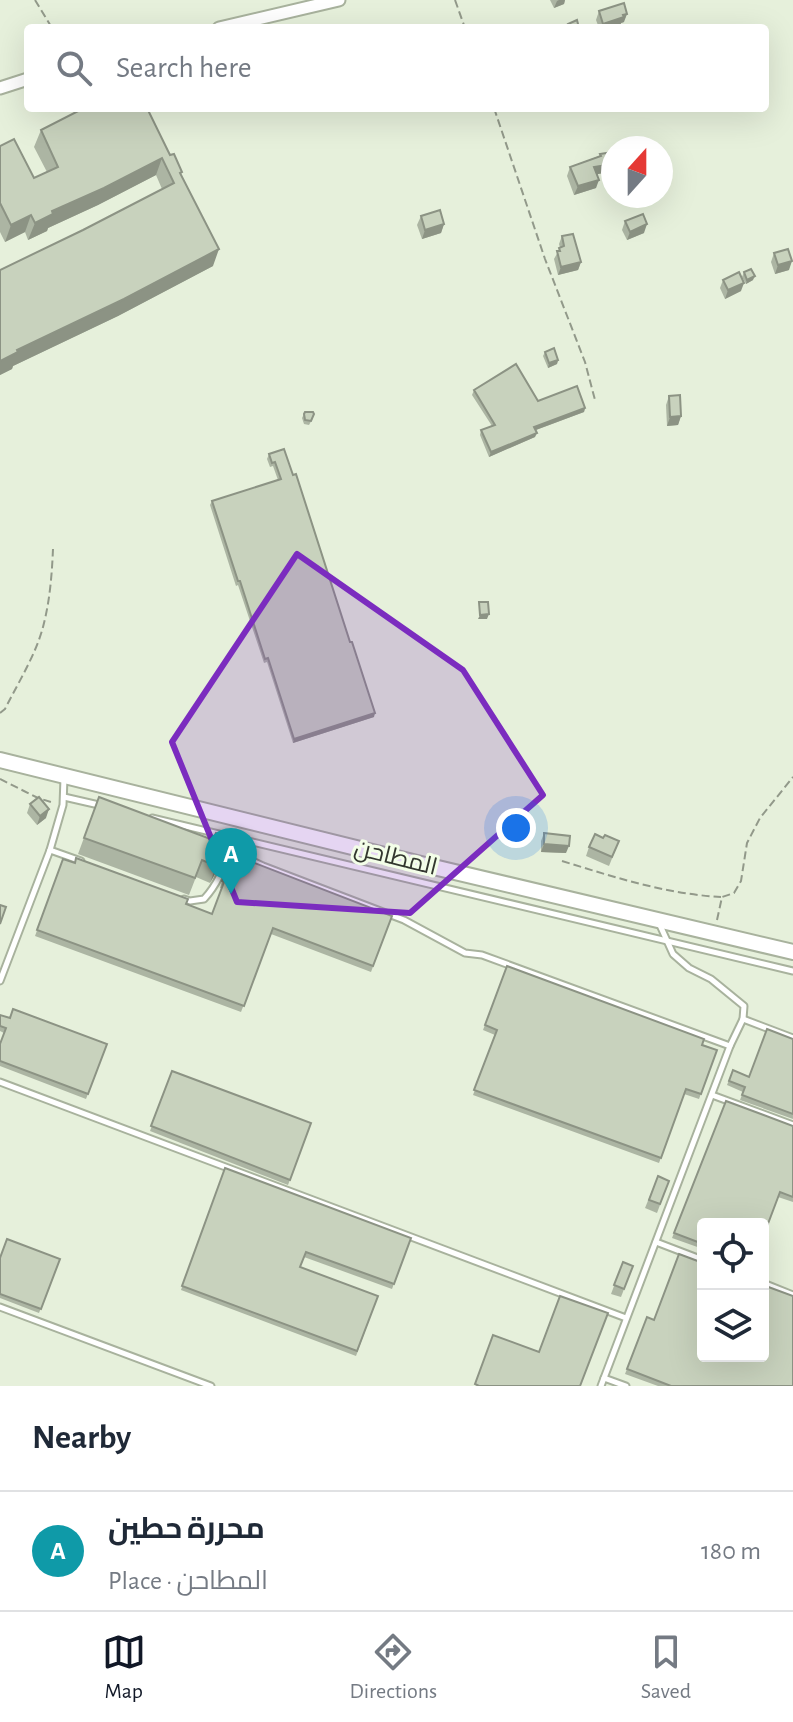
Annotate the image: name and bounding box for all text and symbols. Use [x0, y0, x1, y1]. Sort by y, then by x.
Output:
search box [24, 24, 769, 112]
icon: search [52, 46, 96, 90]
text: Search here [116, 53, 252, 83]
north arrow [601, 136, 673, 208]
your location [496, 808, 536, 848]
pin: A [205, 828, 257, 894]
street label: المطاحن [352, 836, 440, 881]
map controls [697, 1218, 769, 1362]
button: locate [697, 1218, 769, 1290]
button: layers [697, 1290, 769, 1362]
text: Nearby [32, 1421, 131, 1455]
text: محررة حطين [108, 1514, 265, 1544]
text: A [50, 1538, 66, 1564]
text: 180 m [701, 1538, 761, 1564]
text: Place · المطاحن [108, 1568, 268, 1594]
tab: Map [102, 1630, 146, 1704]
tab: Directions [349, 1630, 437, 1704]
tab: Saved [641, 1630, 691, 1704]

